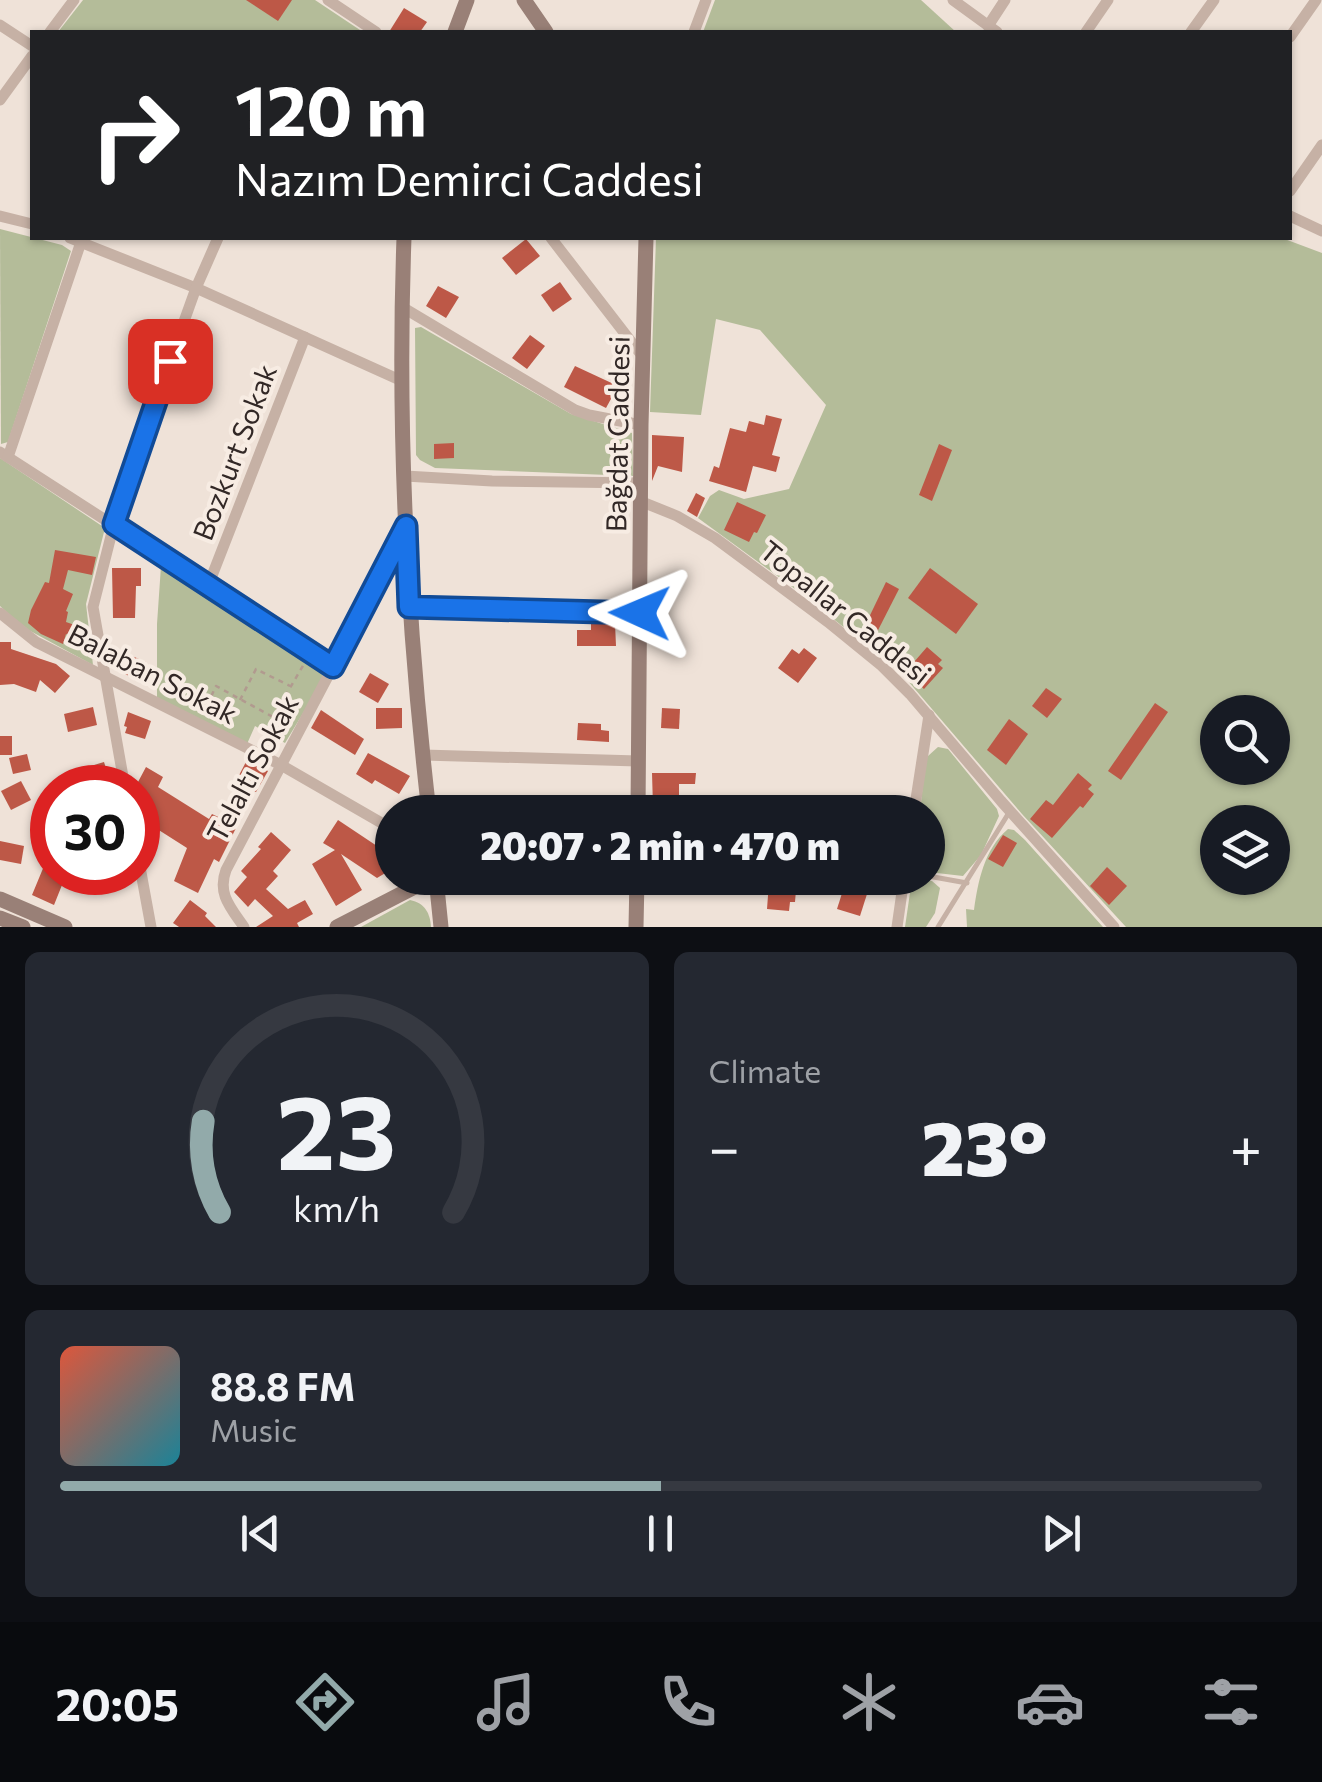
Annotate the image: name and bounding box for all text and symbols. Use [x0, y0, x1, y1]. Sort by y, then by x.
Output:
text: 120 m [235, 65, 427, 150]
icon: right [70, 70, 200, 200]
text: Nazım Demirci Caddesi [235, 150, 704, 205]
pin [128, 319, 213, 404]
icon: arrive [143, 334, 198, 389]
street label: Bağdat Caddesi [598, 336, 636, 532]
street label: Bozkurt Sokak [185, 359, 283, 545]
street label: Topallar Caddesi [754, 533, 938, 691]
position arrow [588, 561, 692, 665]
street label: Balaban Sokak [63, 616, 243, 730]
street label: Telaltı Sokak [199, 689, 305, 847]
map controls [1200, 695, 1290, 895]
button: search [1200, 695, 1290, 785]
speed limit sign: 30 [30, 765, 160, 895]
button: layers [1200, 805, 1290, 895]
text: 20:07 · 2 min · 470 m [480, 821, 840, 868]
text: Climate [709, 1050, 821, 1090]
text: 23 [277, 1064, 397, 1191]
text: 23° [922, 1100, 1048, 1191]
text: − [709, 1112, 740, 1179]
text: + [1230, 1112, 1262, 1179]
text: km/h [293, 1186, 380, 1229]
text: 88.8 FM [210, 1362, 355, 1409]
text: Music [210, 1409, 297, 1449]
icon: previous [233, 1506, 288, 1561]
icon: pause [633, 1506, 688, 1561]
icon: next [1034, 1506, 1089, 1561]
icon: directions [290, 1667, 360, 1737]
icon: music [471, 1667, 541, 1737]
icon: phone [653, 1667, 723, 1737]
icon: climate [834, 1667, 904, 1737]
icon: car [1015, 1667, 1085, 1737]
icon: filters [1196, 1667, 1266, 1737]
text: 20:05 [56, 1675, 179, 1730]

